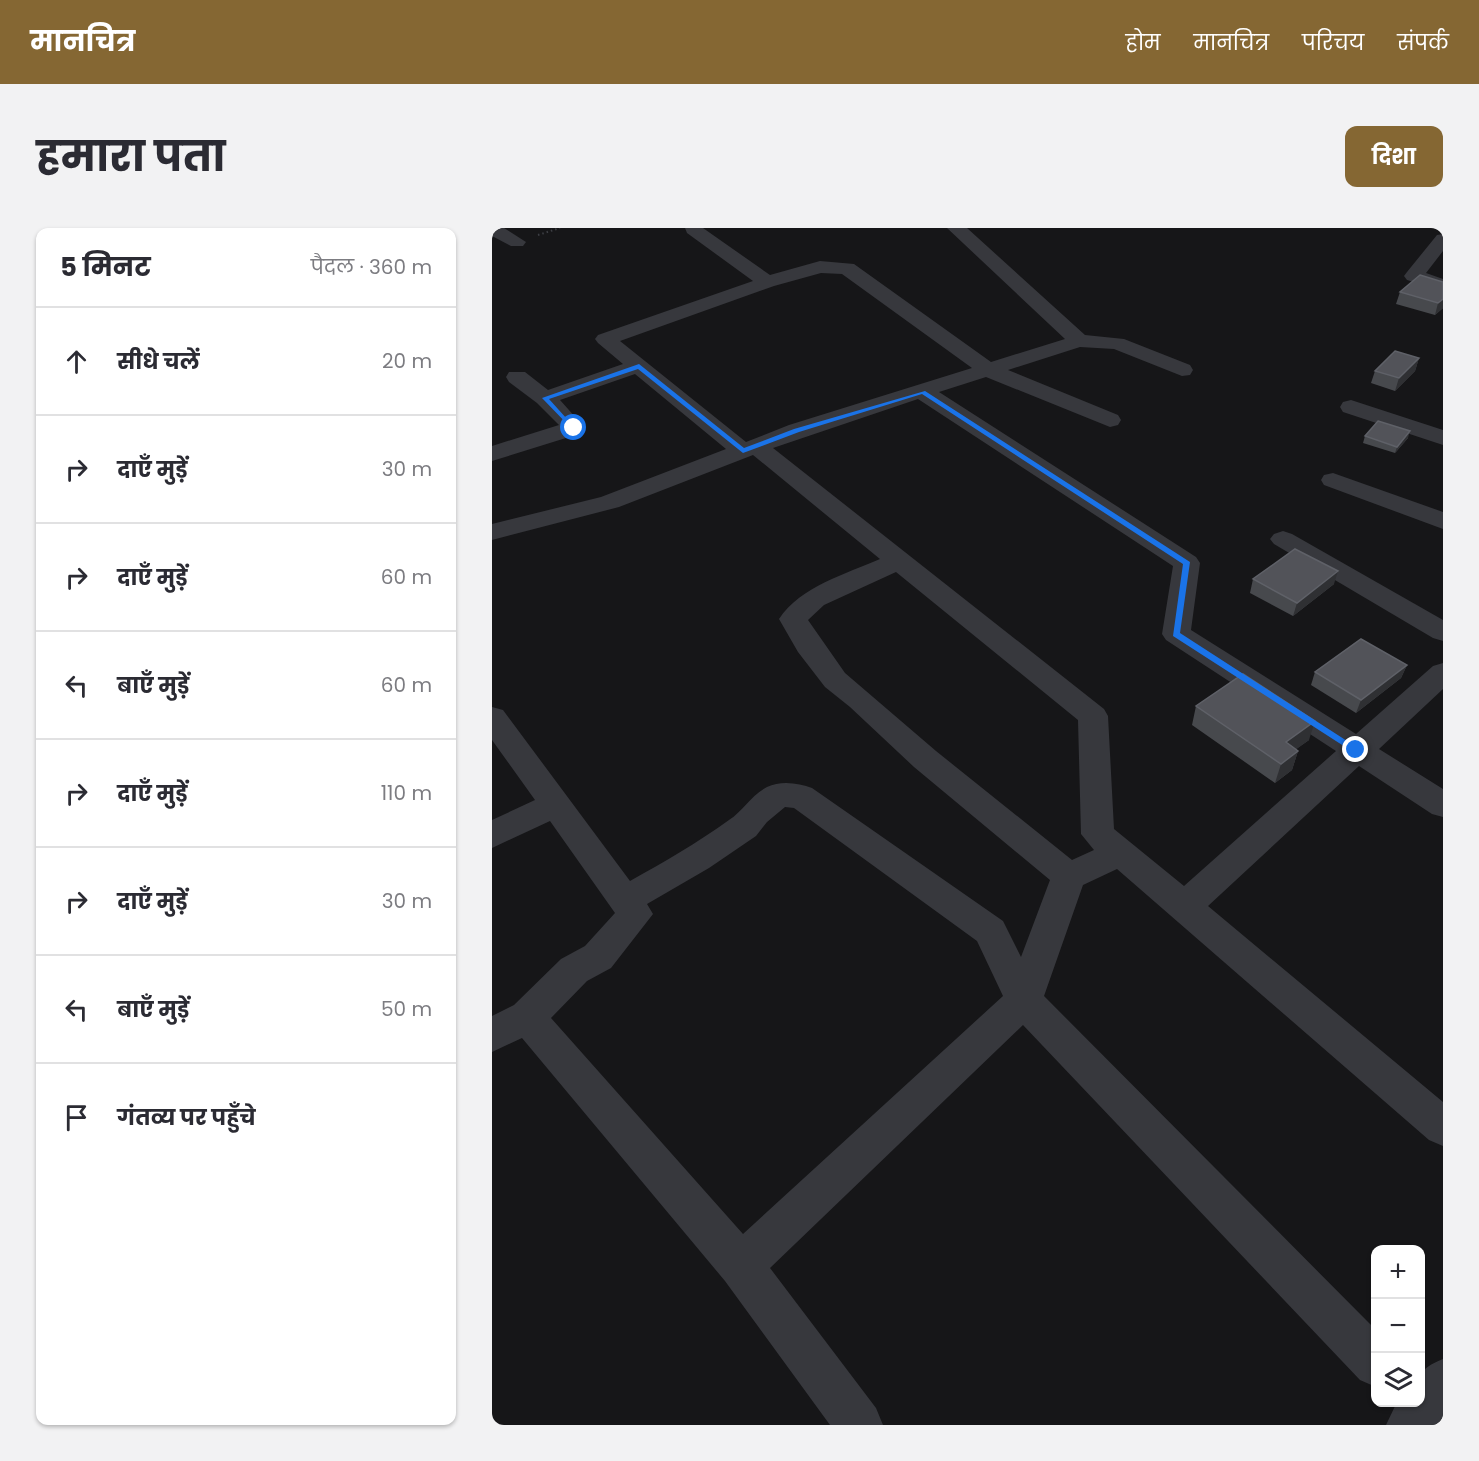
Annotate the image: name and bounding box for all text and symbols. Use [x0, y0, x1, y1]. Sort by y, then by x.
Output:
text: मानचित्र [30, 22, 135, 61]
text: होम [1126, 28, 1161, 57]
text: मानचित्र [1194, 28, 1269, 57]
text: परिचय [1302, 28, 1364, 57]
text: संपर्क [1397, 28, 1449, 57]
button: दिशा [1345, 126, 1443, 187]
text: हमारा पता [36, 127, 226, 186]
text: 5 मिनट [60, 249, 151, 285]
text: पैदल · 360 m [311, 253, 432, 281]
icon: ahead [60, 345, 93, 378]
text: सीधे चलें [117, 346, 200, 377]
text: 20 m [382, 347, 432, 375]
route start [560, 414, 586, 440]
icon: right [60, 453, 93, 486]
text: दाएँ मुड़ें [117, 454, 188, 485]
text: 30 m [382, 455, 432, 483]
icon: right [60, 561, 93, 594]
text: दाएँ मुड़ें [117, 562, 188, 593]
text: 60 m [381, 563, 432, 591]
icon: left [60, 669, 93, 702]
text: बाएँ मुड़ें [117, 670, 189, 701]
text: 60 m [381, 671, 432, 699]
route end [1342, 736, 1368, 762]
icon: right [60, 777, 93, 810]
text: दाएँ मुड़ें [117, 778, 188, 809]
text: 110 m [381, 779, 432, 807]
icon: right [60, 885, 93, 918]
text: दाएँ मुड़ें [117, 886, 188, 917]
text: 30 m [382, 887, 432, 915]
icon: left [60, 993, 93, 1026]
text: बाएँ मुड़ें [117, 994, 189, 1025]
text: 50 m [381, 995, 432, 1023]
icon: arrive [60, 1101, 93, 1134]
text: गंतव्य पर पहुँचे [117, 1102, 256, 1133]
map controls [1371, 1245, 1425, 1407]
button: + [1371, 1245, 1425, 1299]
button: − [1371, 1299, 1425, 1353]
button: layers [1371, 1353, 1425, 1407]

